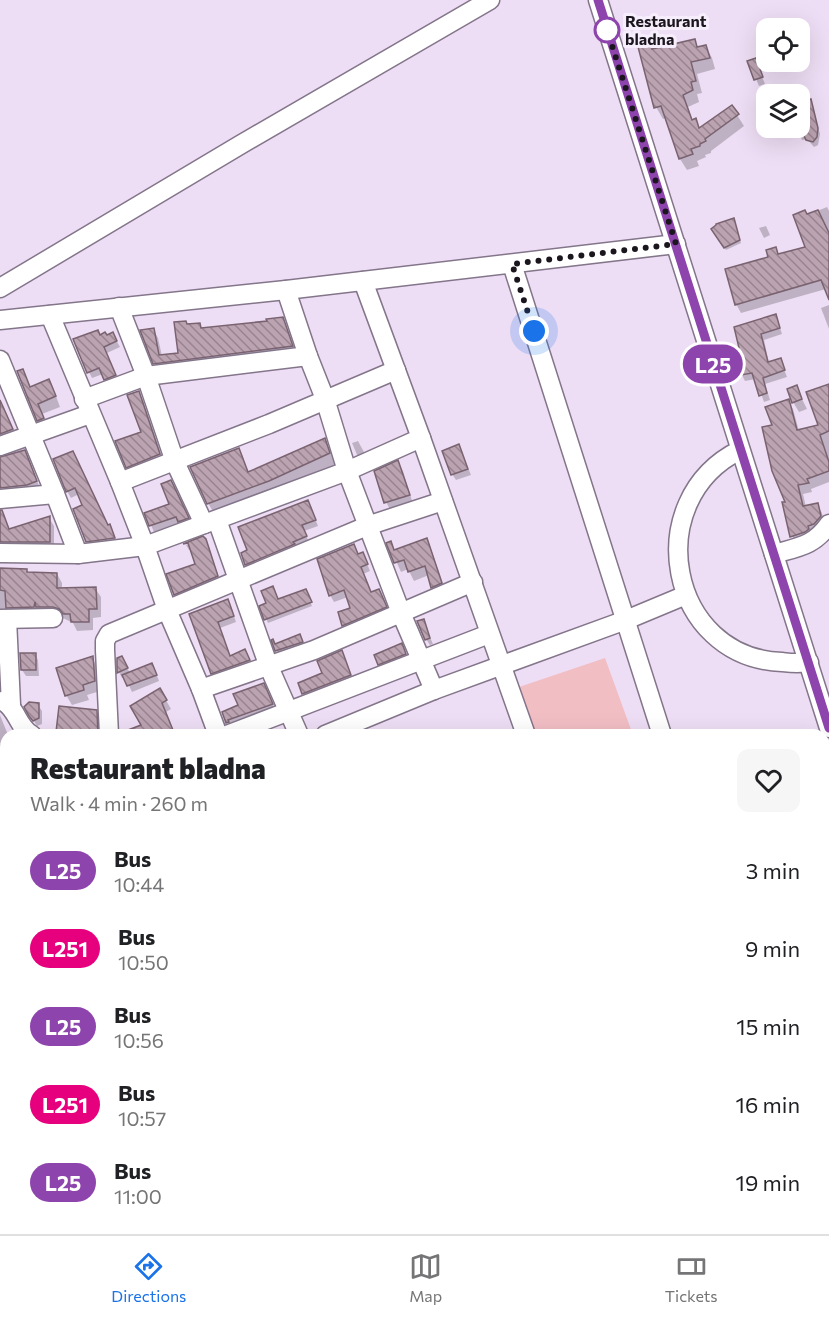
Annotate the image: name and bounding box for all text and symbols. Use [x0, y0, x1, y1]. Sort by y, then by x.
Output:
place label: Restaurant bladna [625, 11, 707, 48]
marker: Restaurant bladna [594, 17, 620, 43]
map controls [756, 18, 810, 138]
button: locate [756, 18, 810, 72]
button: layers [756, 84, 810, 138]
your location [519, 316, 549, 346]
line badge: L25 [678, 344, 748, 384]
text: L25 [695, 352, 731, 377]
button: heart [737, 749, 800, 812]
text: Restaurant bladna [30, 751, 266, 785]
text: Walk · 4 min · 260 m [30, 791, 208, 815]
text: Bus [114, 845, 151, 872]
text: 3 min [746, 857, 800, 884]
text: L25 [45, 858, 81, 883]
text: 10:44 [114, 872, 164, 896]
text: Bus [118, 923, 155, 950]
text: 9 min [745, 935, 800, 962]
text: L251 [42, 936, 88, 961]
text: 10:50 [118, 950, 169, 974]
text: Bus [114, 1001, 151, 1028]
text: 15 min [736, 1013, 800, 1040]
text: L25 [45, 1014, 81, 1039]
text: 10:56 [114, 1028, 164, 1052]
text: Bus [118, 1079, 155, 1106]
text: 16 min [736, 1091, 800, 1118]
text: L251 [42, 1092, 88, 1117]
text: 10:57 [118, 1106, 166, 1130]
text: Bus [114, 1157, 151, 1184]
text: 19 min [736, 1169, 800, 1196]
text: L25 [45, 1170, 81, 1195]
text: 11:00 [114, 1184, 162, 1208]
tab: Directions [111, 1250, 186, 1305]
tab: Map [409, 1250, 442, 1305]
tab: Tickets [665, 1250, 718, 1305]

